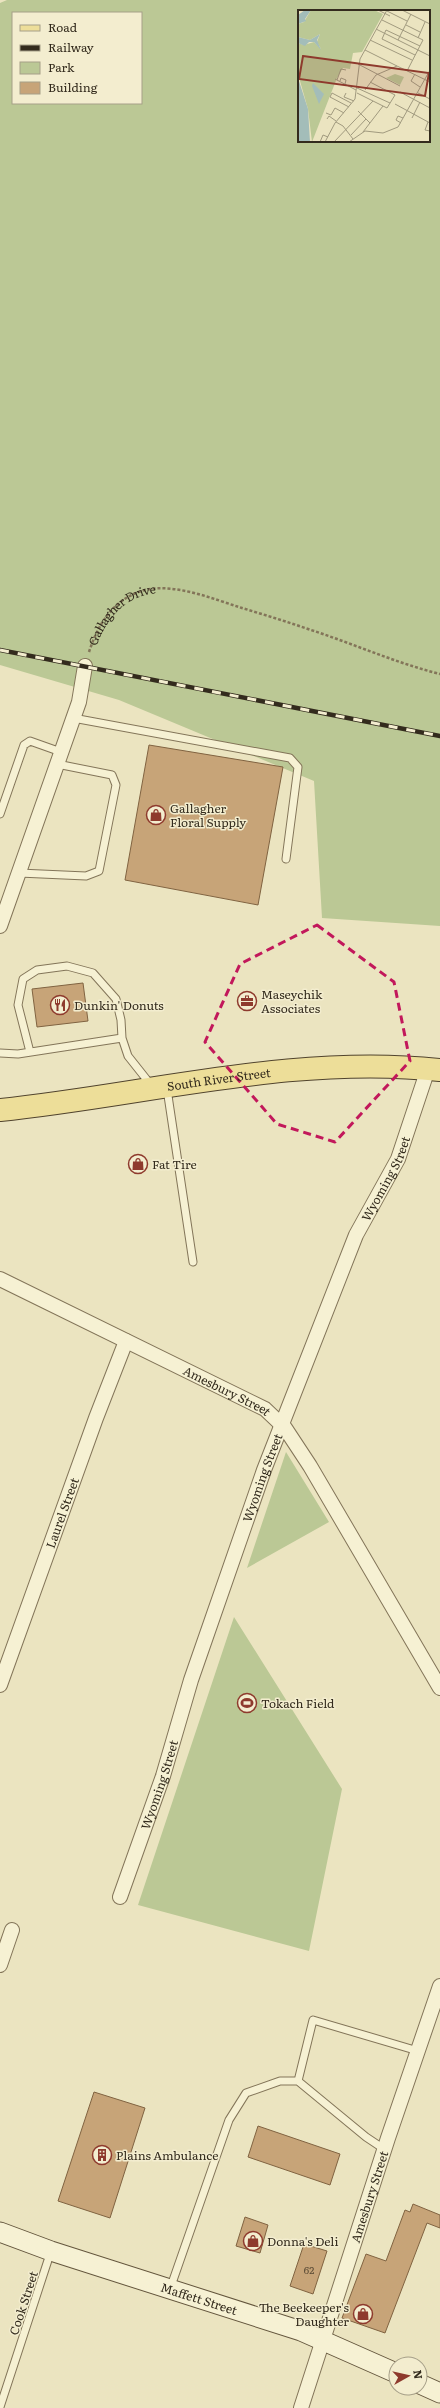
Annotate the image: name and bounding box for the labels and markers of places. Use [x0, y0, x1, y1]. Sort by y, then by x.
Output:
place label: Gallagher Floral Supply [170, 799, 246, 831]
shop icon: Gallagher Floral Supply [145, 804, 167, 826]
place label: Maseychik Associates [261, 985, 323, 1017]
office icon: Maseychik Associates [236, 990, 258, 1012]
restaurant icon: Dunkin' Donuts [49, 994, 71, 1016]
place label: Dunkin' Donuts [74, 996, 164, 1014]
shop icon: Fat Tire [127, 1153, 149, 1175]
place label: Fat Tire [152, 1155, 197, 1173]
sports icon: Tokach Field [236, 1692, 258, 1714]
place label: Tokach Field [261, 1694, 335, 1712]
building icon: Plains Ambulance [91, 2144, 113, 2166]
place label: Plains Ambulance [116, 2146, 218, 2164]
shop icon: Donna's Deli [242, 2230, 264, 2252]
place label: Donna's Deli [267, 2232, 338, 2250]
place label: The Beekeeper's Daughter [259, 2298, 350, 2330]
shop icon: The Beekeeper's Daughter [352, 2303, 374, 2325]

